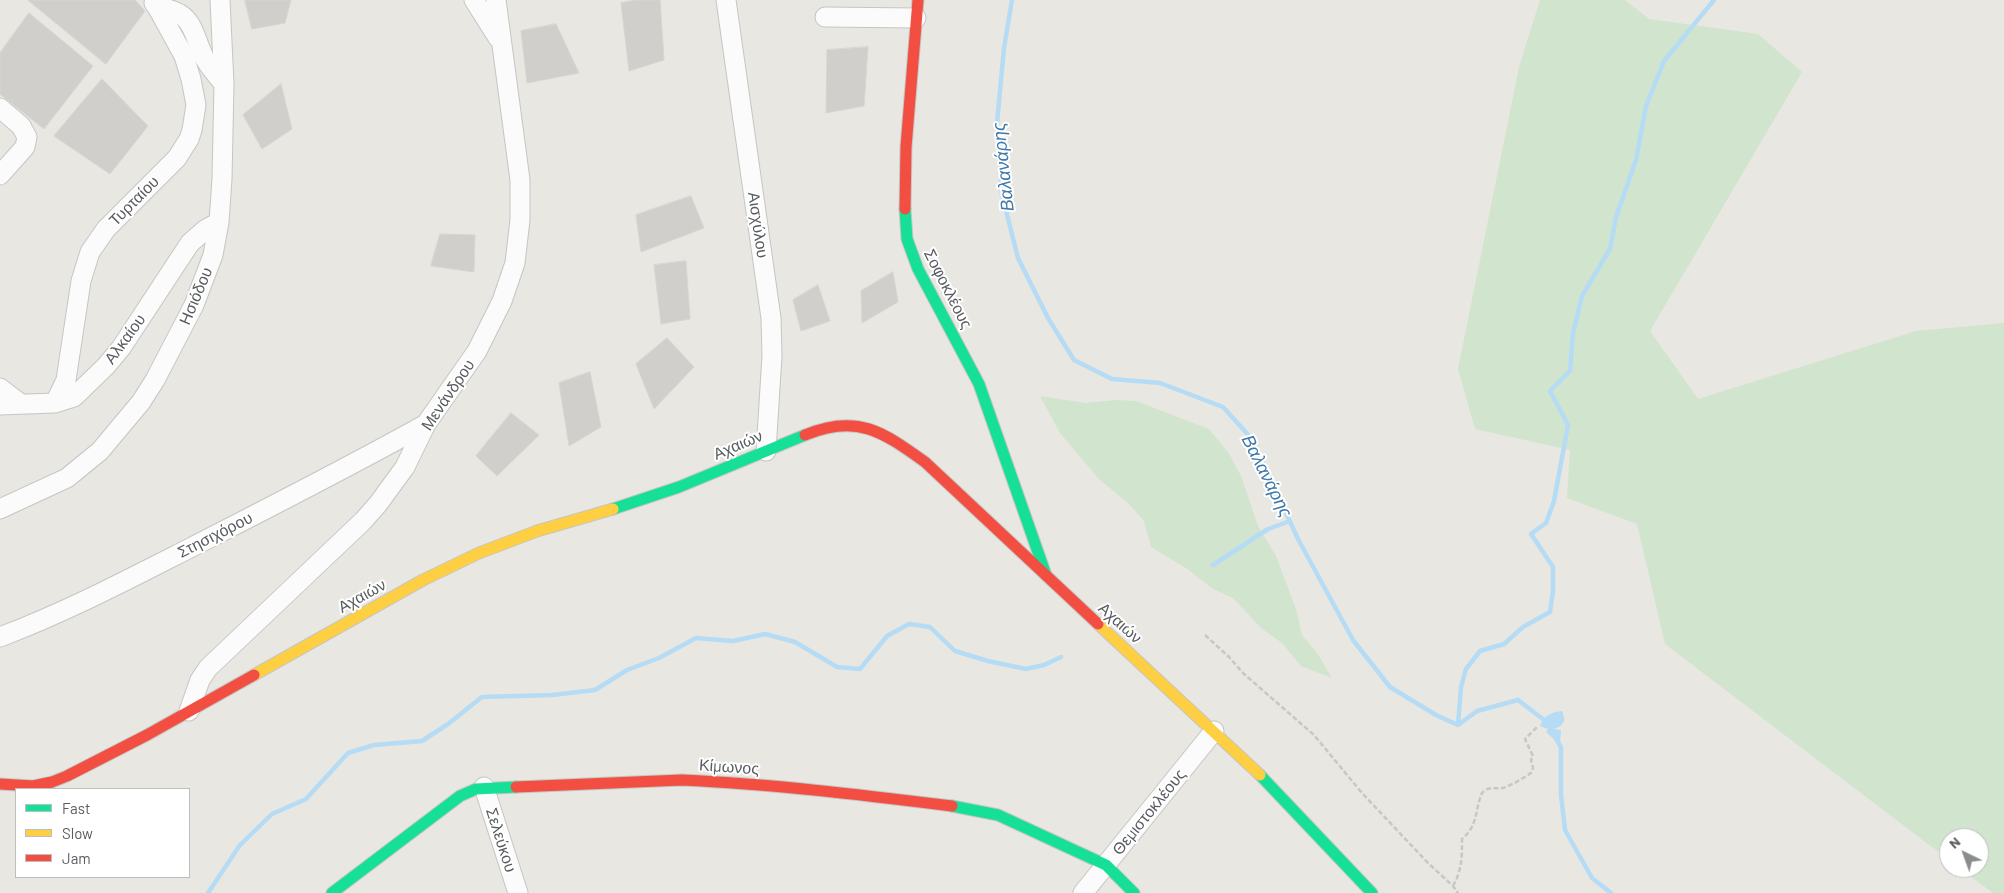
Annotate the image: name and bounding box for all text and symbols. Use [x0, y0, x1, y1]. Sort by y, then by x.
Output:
water label: Βαλανάρης [988, 121, 1018, 213]
street label: Τυρταίου [105, 172, 163, 230]
street label: Αισχύλου [744, 191, 772, 259]
street label: Σοφοκλέους [920, 246, 976, 332]
street label: Ησιόδου [175, 264, 217, 328]
street label: Αλκαίου [101, 310, 149, 368]
street label: Μενάνδρου [417, 356, 479, 434]
street label: Αχαιών [710, 426, 766, 464]
water label: Βαλανάρης [1237, 431, 1297, 521]
street label: Στησιχόρου [174, 508, 256, 562]
street label: Αχαιών [335, 575, 389, 617]
street label: Αχαιών [1094, 599, 1146, 647]
street label: Κίμωνος [698, 755, 760, 779]
street label: Θεμιστοκλέους [1108, 765, 1190, 859]
legend [15, 788, 190, 878]
text: Fast [62, 799, 90, 817]
street label: Σελεύκου [482, 805, 520, 875]
text: Slow [62, 824, 93, 842]
north arrow [1939, 828, 1989, 878]
text: N [1945, 833, 1963, 852]
text: Jam [62, 849, 91, 867]

